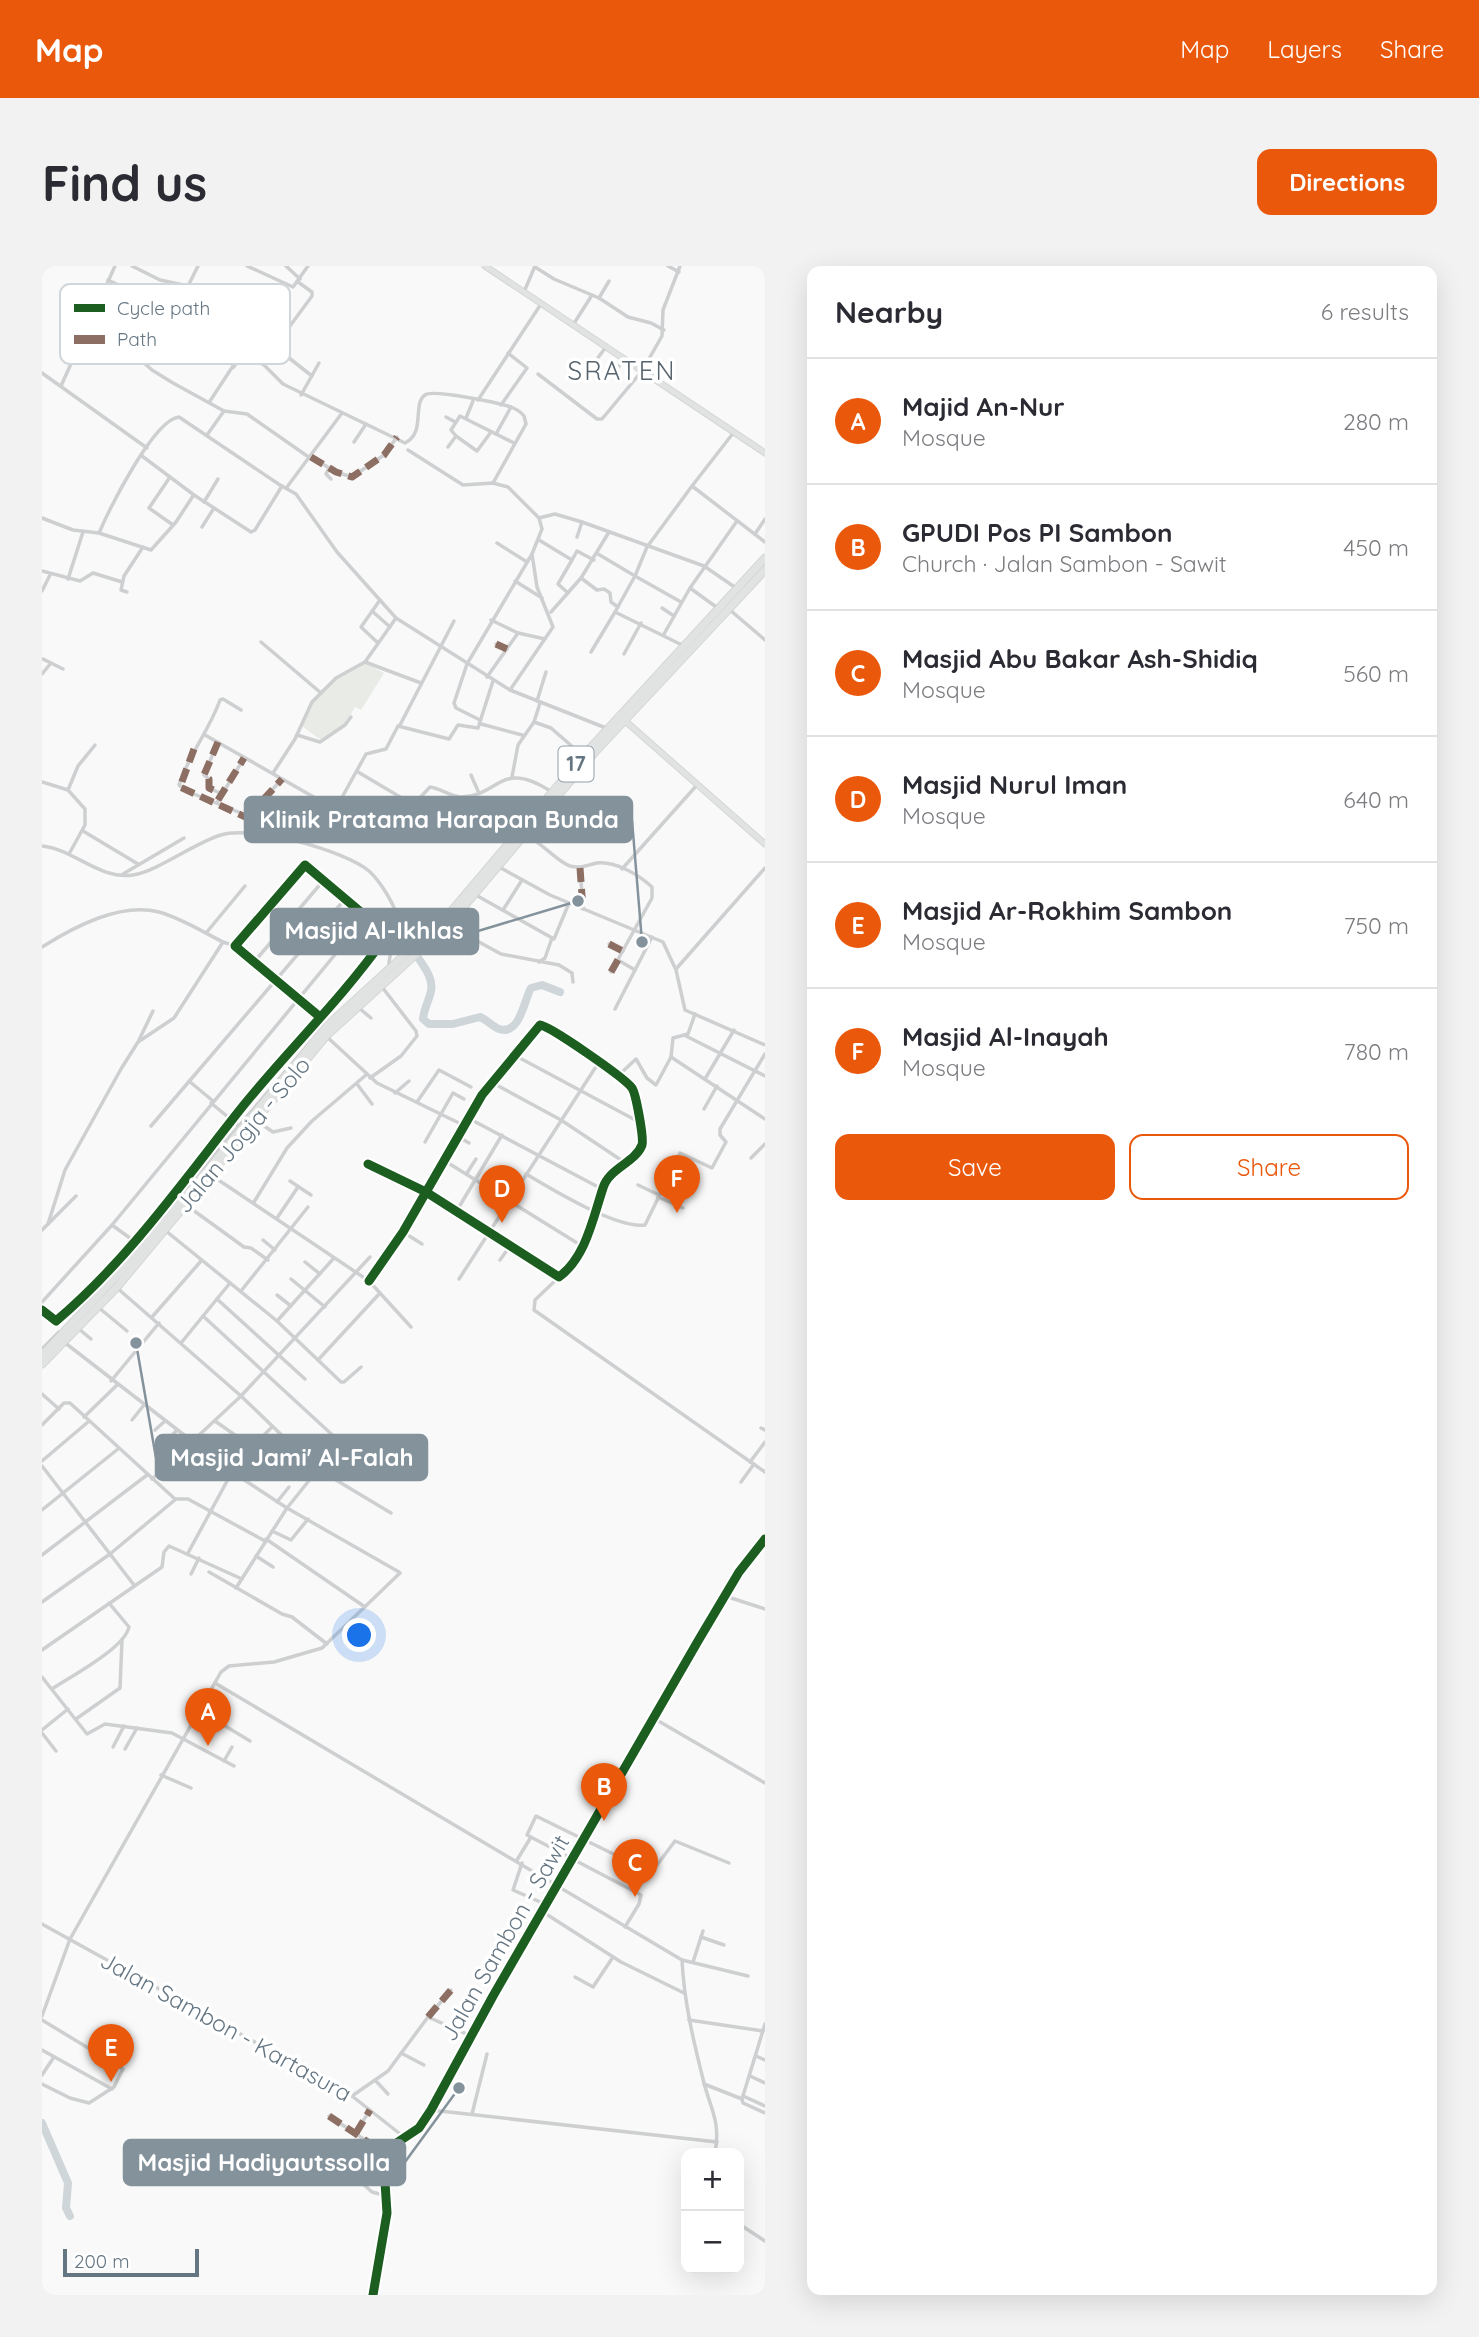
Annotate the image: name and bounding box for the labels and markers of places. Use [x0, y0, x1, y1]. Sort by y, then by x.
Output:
callout: Klinik Pratama Harapan Bunda [245, 797, 632, 842]
callout: Masjid Al-Ikhlas [271, 909, 478, 954]
pin: F [654, 1155, 700, 1213]
pin: D [479, 1165, 525, 1223]
callout: Masjid Jami' Al-Falah [156, 1435, 427, 1480]
pin: A [185, 1688, 231, 1746]
pin: B [581, 1763, 627, 1821]
pin: C [612, 1839, 658, 1897]
pin: E [88, 2024, 134, 2082]
callout: Masjid Hadiyautssolla [124, 2140, 405, 2185]

